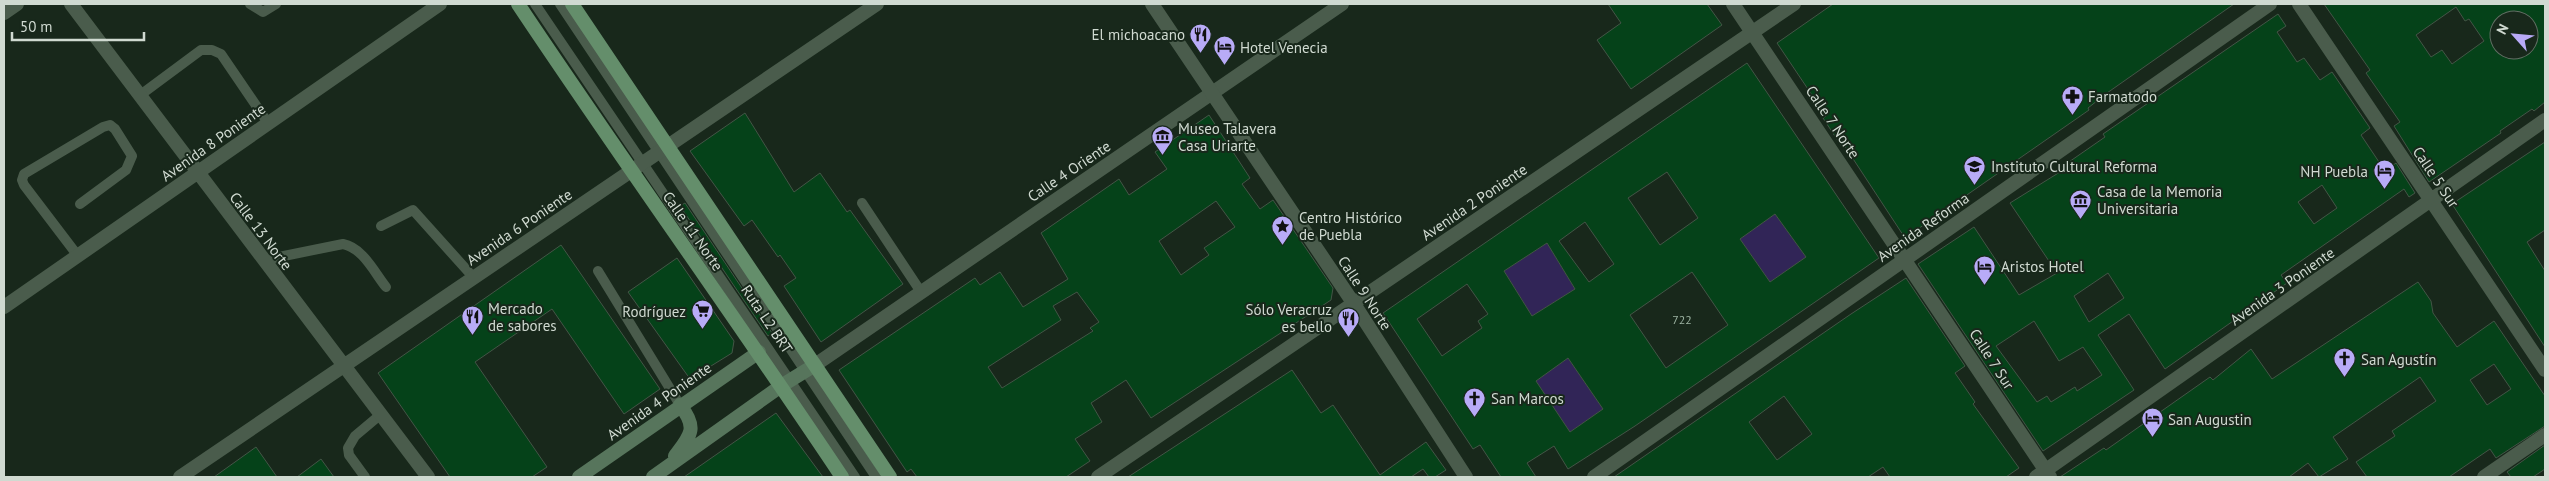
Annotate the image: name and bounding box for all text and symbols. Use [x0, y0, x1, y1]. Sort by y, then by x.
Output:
scale bar [12, 10, 145, 42]
north arrow [2489, 10, 2539, 60]
text: 50 m [20, 17, 53, 36]
text: N [2492, 21, 2513, 37]
restaurant icon: El michoacano [1189, 22, 1213, 53]
place label: El michoacano [1091, 25, 1185, 44]
hotel icon: Hotel Venecia [1212, 35, 1236, 66]
place label: Hotel Venecia [1240, 38, 1328, 57]
street label: Calle 7 Norte [1802, 82, 1864, 162]
pharmacy icon: Farmatodo [2060, 84, 2084, 115]
place label: Farmatodo [2088, 87, 2157, 106]
street label: Avenida 8 Poniente [157, 99, 269, 185]
place label: Museo Talavera Casa Uriarte [1178, 119, 1277, 155]
museum icon: Museo Talavera Casa Uriarte [1150, 125, 1174, 156]
street label: Calle 4 Oriente [1024, 136, 1114, 206]
street label: Calle 5 Sur [2409, 143, 2463, 211]
school or university icon: Instituto Cultural Reforma [1963, 154, 1987, 185]
place label: Instituto Cultural Reforma [1991, 157, 2157, 176]
hotel icon: NH Puebla [2372, 159, 2396, 190]
street label: Avenida 2 Poniente [1418, 160, 1530, 244]
place label: NH Puebla [2300, 162, 2368, 181]
place label: Casa de la Memoria Universitaria [2097, 182, 2222, 218]
street label: Avenida 6 Poniente [463, 185, 575, 269]
street label: Calle 13 Norte [226, 188, 296, 274]
street label: Calle 11 Norte [659, 188, 727, 274]
street label: Avenida Reforma [1873, 188, 1973, 266]
museum icon: Casa de la Memoria Universitaria [2069, 188, 2093, 219]
place label: Centro Histórico de Puebla [1299, 208, 1402, 244]
place icon: Centro Histórico de Puebla [1271, 214, 1295, 245]
street label: Avenida 3 Poniente [2226, 243, 2338, 329]
street label: Calle 9 Norte [1334, 252, 1396, 334]
hotel icon: Aristos Hotel [1973, 254, 1997, 285]
place label: Aristos Hotel [2001, 257, 2084, 276]
street label: Ruta L2 BRT [737, 281, 797, 357]
place label: Mercado de sabores [488, 299, 557, 335]
supermarket icon: Rodríguez [690, 299, 714, 330]
place label: Sólo Veracruz es bello [1246, 300, 1332, 336]
place label: Rodríguez [622, 302, 686, 321]
restaurant icon: Mercado de sabores [460, 305, 484, 336]
restaurant icon: Sólo Veracruz es bello [1336, 306, 1360, 337]
house number: 722 [1672, 312, 1692, 327]
street label: Calle 7 Sur [1965, 325, 2019, 393]
church icon: San Agustín [2333, 347, 2357, 378]
place label: San Agustín [2361, 350, 2436, 369]
street label: Avenida 4 Poniente [603, 358, 715, 444]
church icon: San Marcos [1463, 386, 1487, 417]
place label: San Marcos [1491, 389, 1564, 408]
hotel icon: San Augustin [2140, 407, 2164, 438]
place label: San Augustin [2168, 410, 2252, 429]

